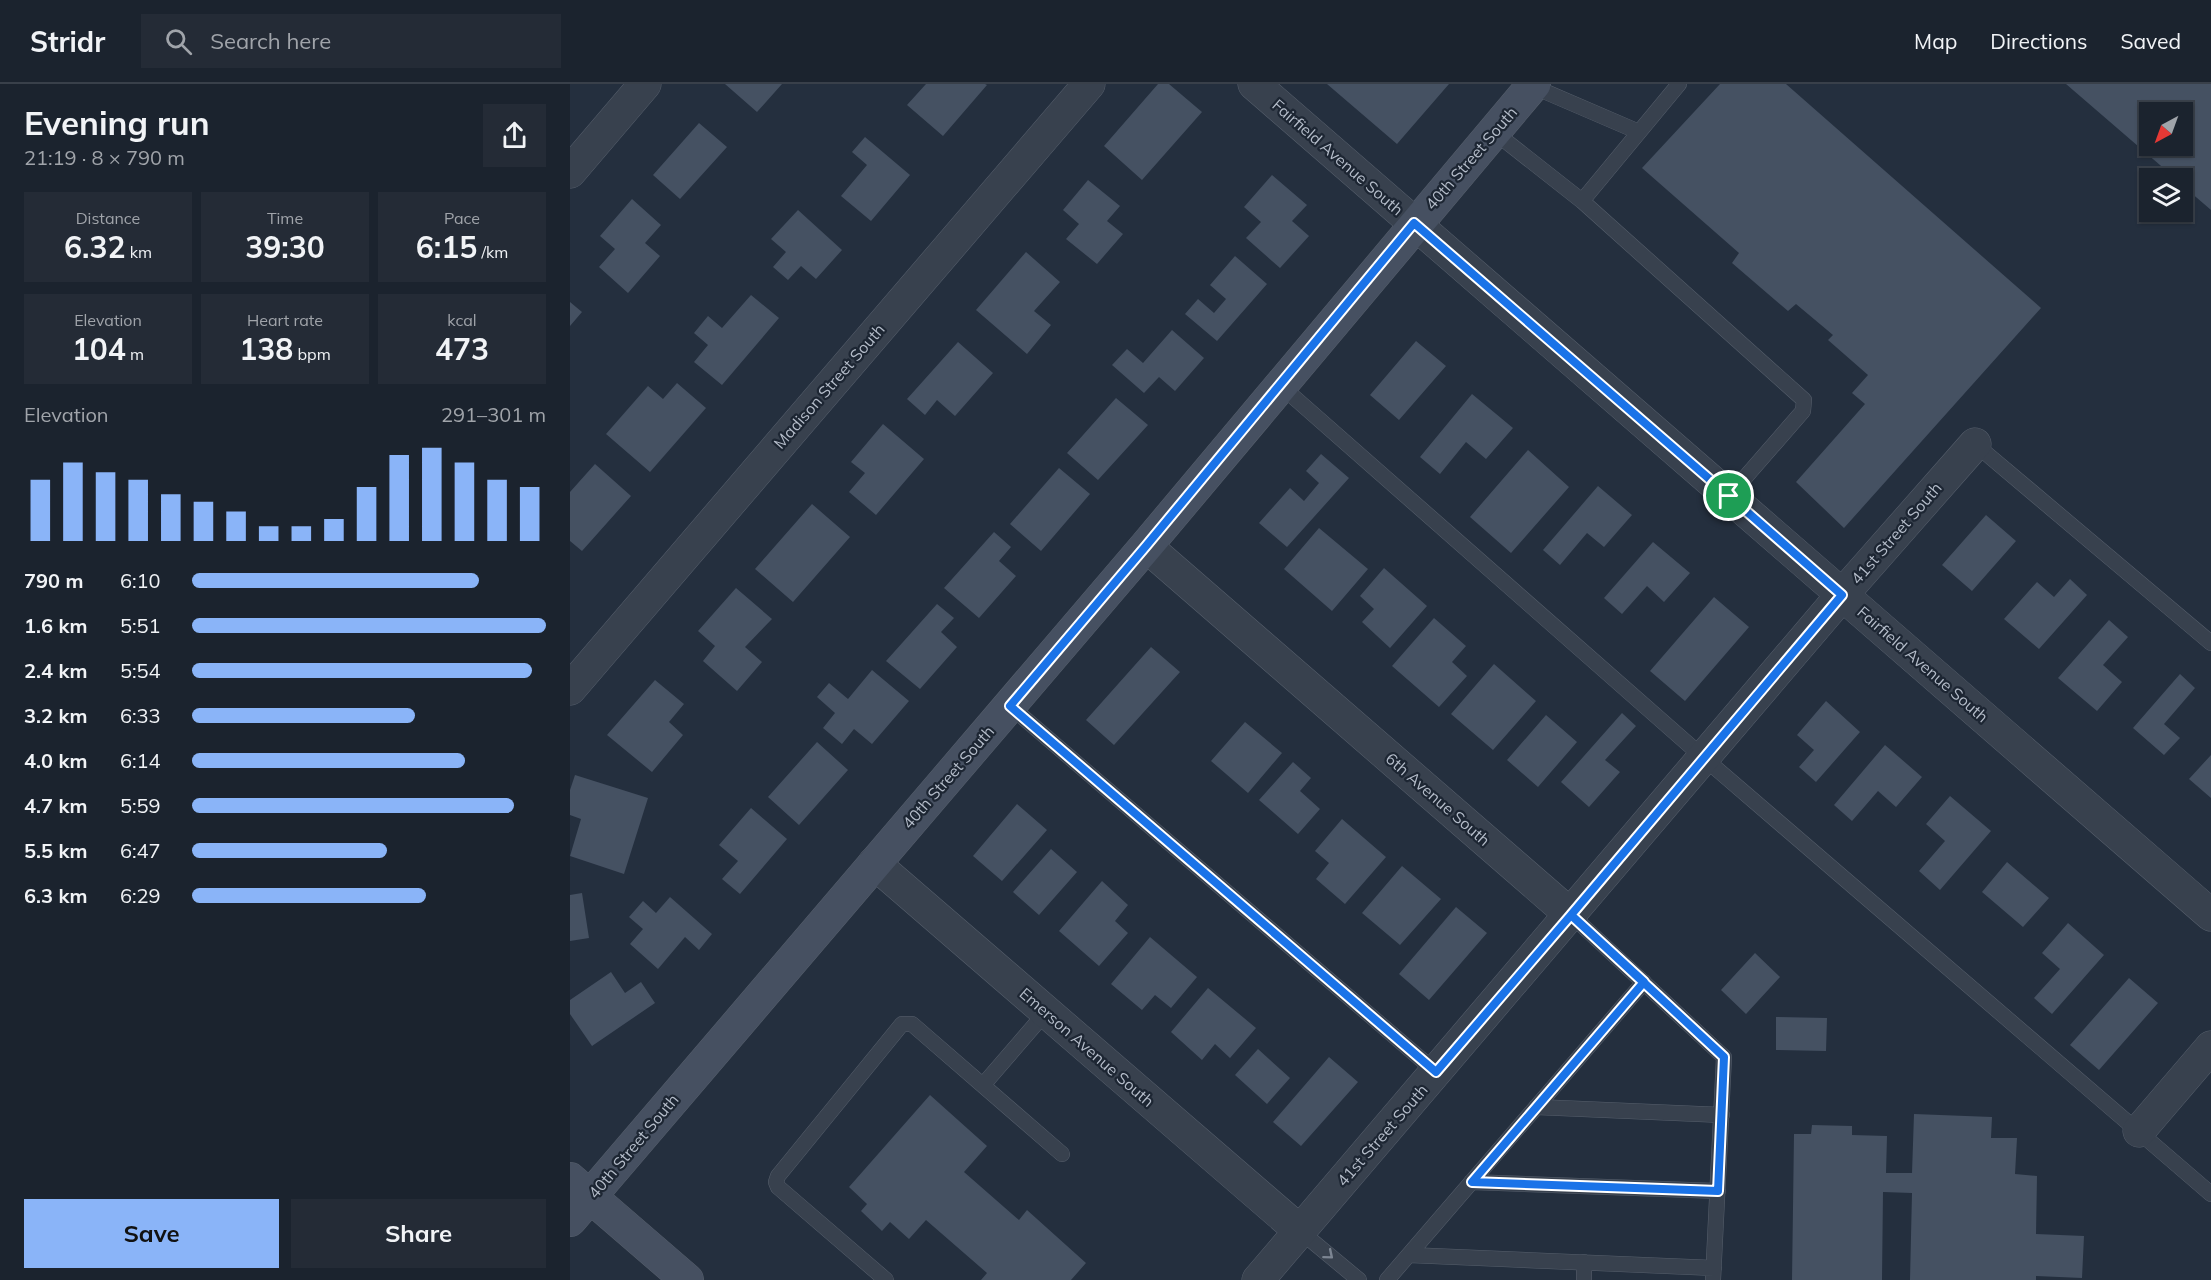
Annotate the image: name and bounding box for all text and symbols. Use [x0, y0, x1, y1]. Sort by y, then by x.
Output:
search box [141, 14, 561, 68]
text: Stridr [30, 24, 105, 59]
icon: search [162, 25, 195, 58]
text: Search here [210, 27, 331, 55]
text: Map [1914, 28, 1957, 54]
text: Directions [1990, 28, 2087, 54]
text: Saved [2120, 28, 2181, 54]
street label: Fairfield Avenue South [1268, 95, 1408, 219]
text: Evening run [24, 102, 210, 143]
street label: 40th Street South [1421, 102, 1521, 214]
north arrow [2139, 102, 2193, 156]
map controls [2139, 102, 2193, 222]
button: share [483, 104, 546, 167]
text: 21:19 · 8 × 790 m [24, 145, 185, 170]
button: layers [2139, 168, 2193, 222]
text: Distance [76, 208, 140, 228]
text: Time [267, 208, 303, 228]
text: Pace [444, 208, 480, 228]
text: 6.32 [64, 228, 125, 266]
text: 39:30 [245, 228, 325, 266]
text: 6:15 [416, 228, 477, 266]
text: km [125, 242, 152, 262]
text: /km [477, 242, 508, 262]
text: Elevation [74, 310, 142, 330]
text: Heart rate [247, 310, 323, 330]
text: kcal [447, 310, 477, 330]
street label: Madison Street South [769, 319, 889, 453]
text: 104 [72, 330, 126, 368]
text: 138 [239, 330, 293, 368]
text: 473 [435, 330, 489, 368]
text: m [126, 344, 144, 364]
text: bpm [293, 344, 331, 364]
text: Elevation [24, 402, 109, 427]
text: 291–301 m [441, 402, 546, 427]
pin [1703, 470, 1754, 521]
street label: 41st Street South [1846, 478, 1946, 588]
icon: arrive [1712, 479, 1745, 512]
text: 790 m [24, 568, 83, 593]
text: 6:10 [120, 568, 161, 593]
street label: Fairfield Avenue South [1853, 602, 1993, 726]
text: 1.6 km [24, 613, 87, 638]
text: 5:51 [120, 613, 161, 638]
text: 2.4 km [24, 658, 87, 683]
text: 5:54 [120, 658, 161, 683]
text: 3.2 km [24, 703, 87, 728]
text: 6:33 [120, 703, 161, 728]
street label: 40th Street South [898, 721, 998, 833]
text: 4.0 km [24, 748, 87, 773]
text: 6:14 [120, 748, 161, 773]
street label: 6th Avenue South [1382, 748, 1494, 850]
text: 4.7 km [24, 793, 87, 818]
text: 5:59 [120, 793, 161, 818]
text: 5.5 km [24, 838, 87, 863]
text: 6:47 [120, 838, 161, 863]
text: 6.3 km [24, 883, 87, 908]
text: 6:29 [120, 883, 161, 908]
street label: Emerson Avenue South [1016, 983, 1158, 1111]
street label: 41st Street South [1332, 1080, 1432, 1190]
street label: 40th Street South [584, 1090, 682, 1202]
button: Save [24, 1199, 279, 1268]
button: Share [291, 1199, 546, 1268]
one-way arrow [1322, 1248, 1333, 1259]

